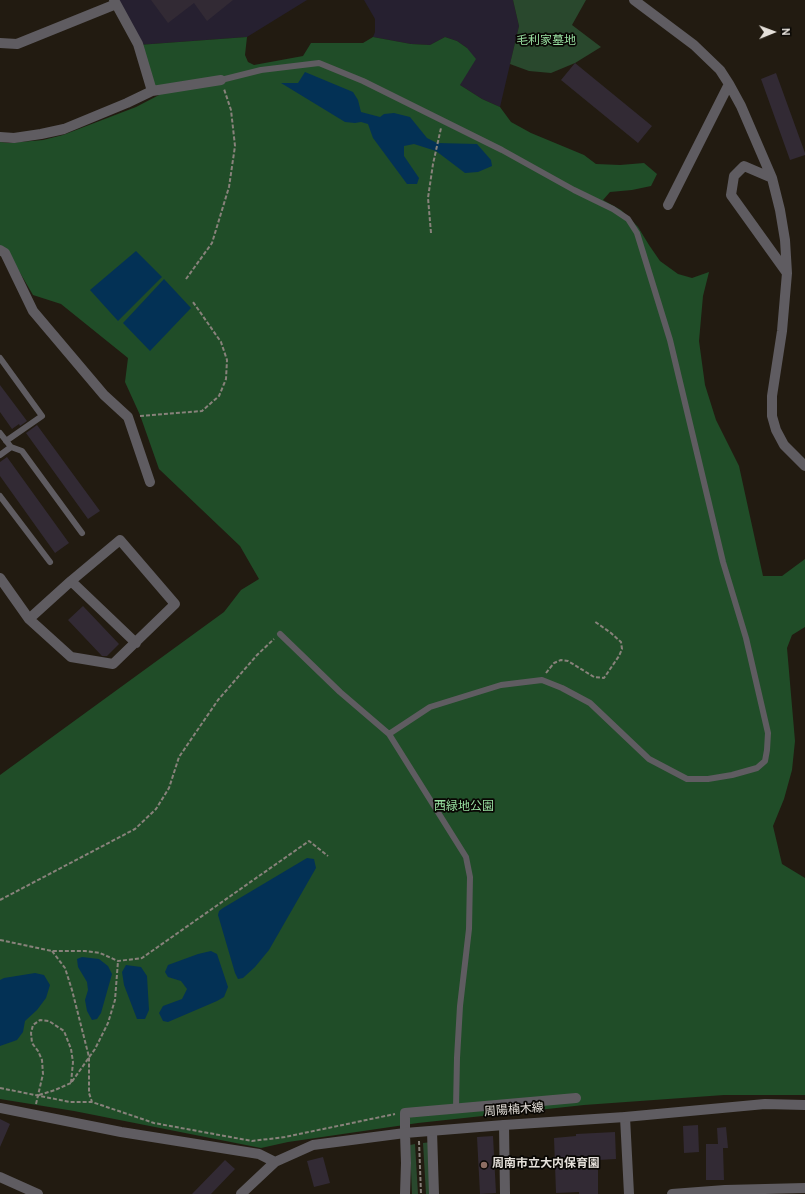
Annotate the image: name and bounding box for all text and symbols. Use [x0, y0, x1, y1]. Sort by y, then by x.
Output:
north arrow [753, 12, 793, 52]
text: N [778, 28, 792, 36]
park label: 毛利家墓地 [516, 35, 576, 49]
park label: 西緑地公園 [434, 801, 494, 815]
street label: 周陽楠木線 [484, 1102, 544, 1120]
place label: 周南市立大内保育園 [492, 1158, 600, 1172]
marker: 周南市立大内保育園 [479, 1160, 489, 1170]

